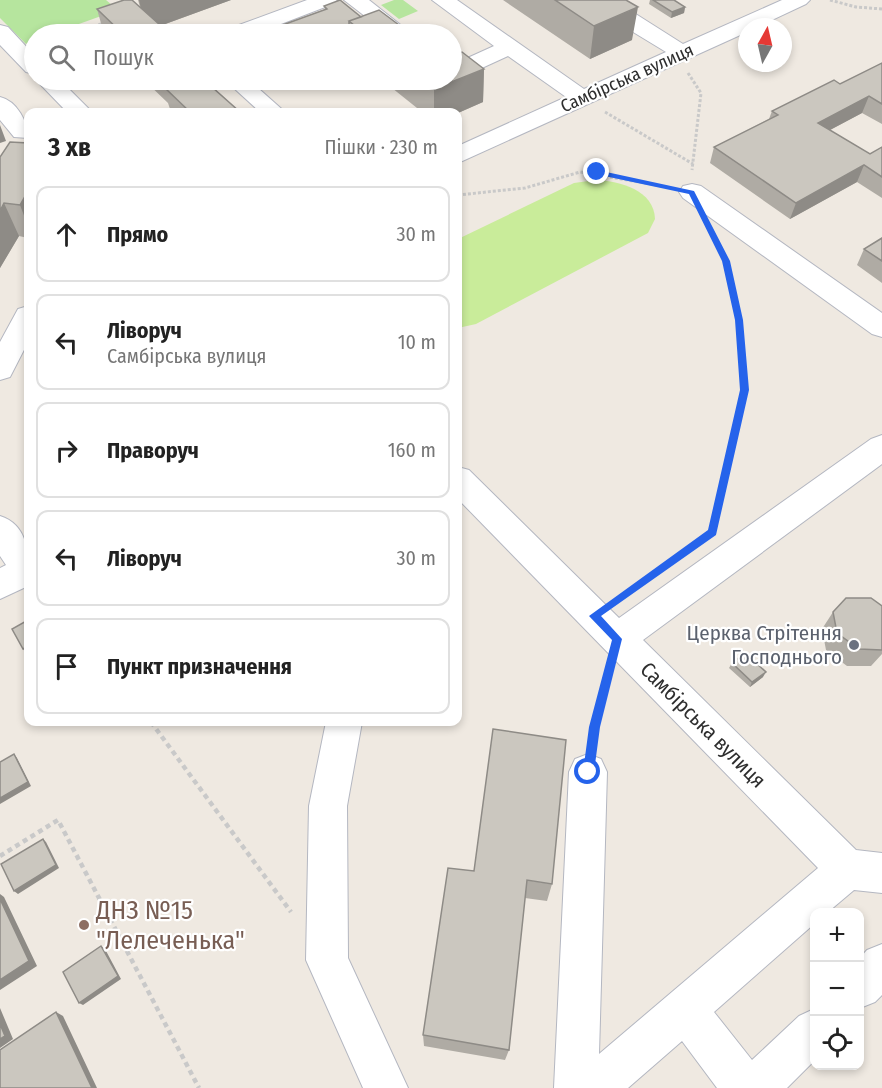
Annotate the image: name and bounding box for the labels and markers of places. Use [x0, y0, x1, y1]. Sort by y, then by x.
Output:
place label: Церква Стрітення Господнього [687, 620, 842, 670]
marker: Церква Стрітення Господнього [847, 638, 861, 652]
place label: ДНЗ №15 "Лелеченька" [95, 895, 245, 956]
marker: ДНЗ №15 "Лелеченька" [77, 918, 91, 932]

